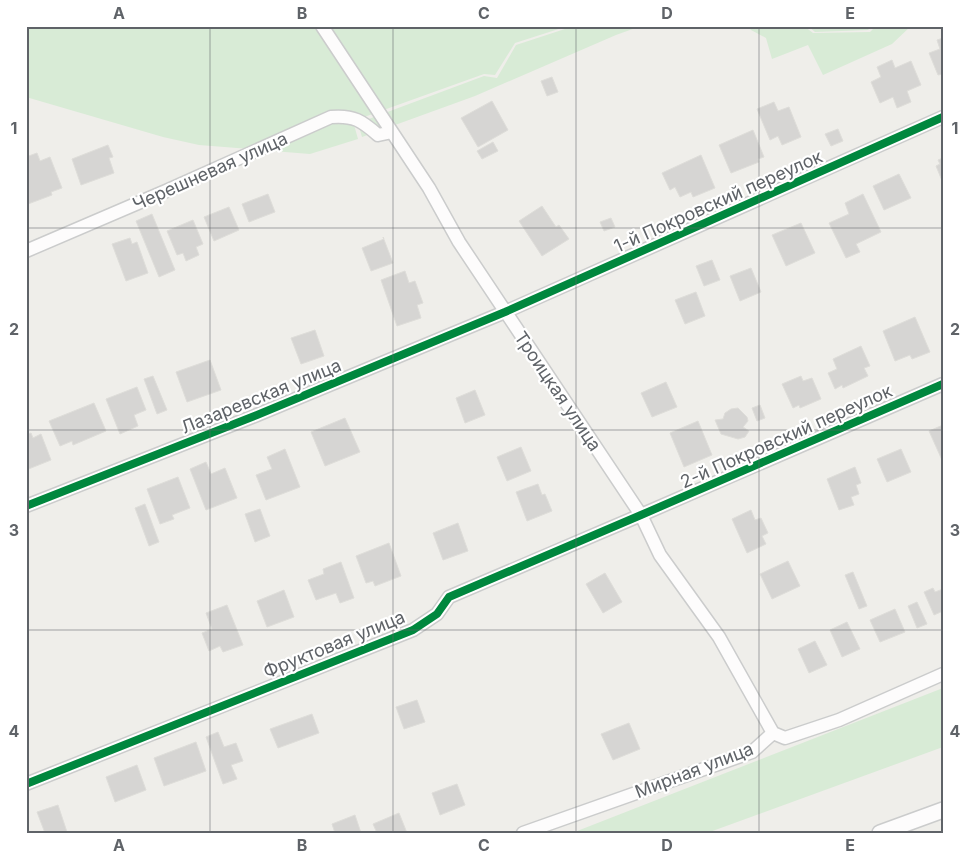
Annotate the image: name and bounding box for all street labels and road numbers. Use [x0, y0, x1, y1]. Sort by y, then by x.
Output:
street label: Черешневая улица [129, 127, 291, 215]
street label: 1-й Покровский переулок [610, 145, 826, 257]
street label: Троицкая улица [510, 327, 606, 455]
street label: Лазаревская улица [178, 354, 344, 438]
street label: 2-й Покровский переулок [677, 380, 895, 492]
street label: Фруктовая улица [260, 606, 408, 682]
street label: Мирная улица [632, 738, 756, 802]

